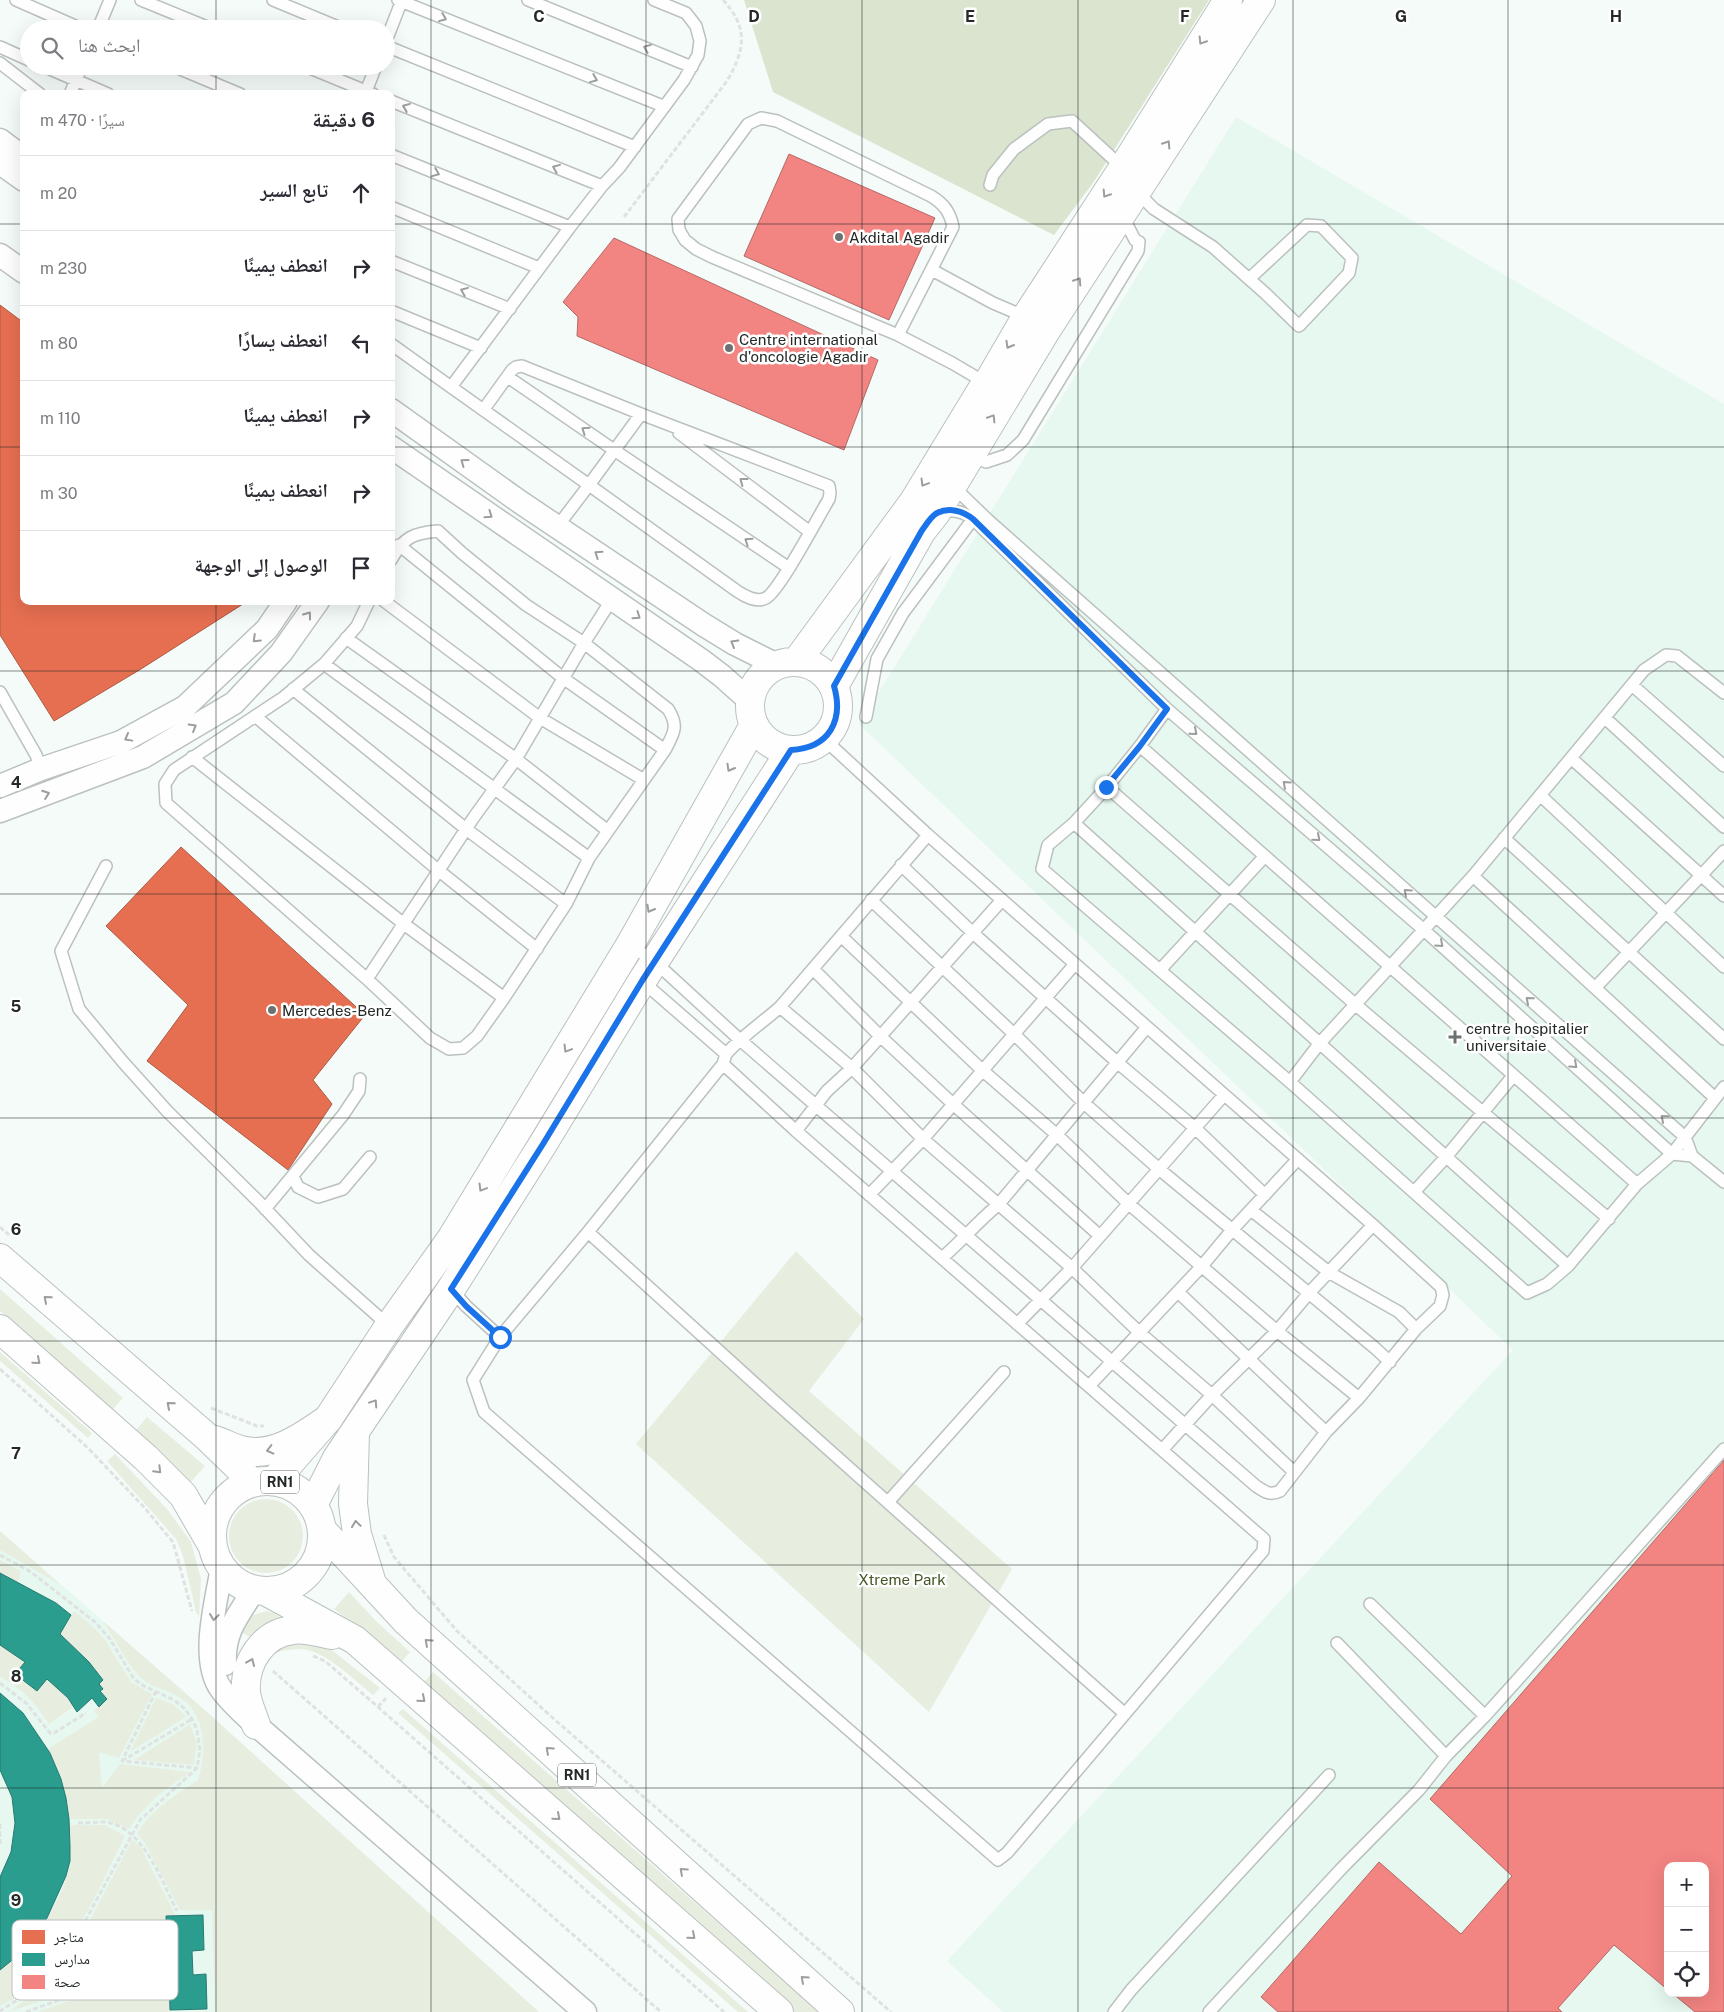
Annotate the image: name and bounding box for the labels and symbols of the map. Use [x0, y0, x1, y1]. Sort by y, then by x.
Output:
text: C [533, 7, 545, 26]
text: D [748, 7, 760, 26]
text: E [965, 7, 975, 26]
text: F [1180, 7, 1190, 26]
text: G [1395, 7, 1407, 26]
text: H [1610, 7, 1622, 26]
one-way arrow [438, 12, 447, 22]
one-way arrow [1199, 36, 1208, 45]
one-way arrow [643, 44, 651, 54]
one-way arrow [589, 72, 598, 83]
one-way arrow [402, 103, 411, 113]
one-way arrow [1160, 140, 1170, 149]
one-way arrow [553, 164, 561, 174]
one-way arrow [432, 168, 440, 178]
one-way arrow [1103, 188, 1112, 197]
place label: Akdital Agadir [849, 229, 949, 246]
marker: Akdital Agadir [833, 231, 845, 243]
one-way arrow [1072, 277, 1082, 286]
one-way arrow [461, 286, 469, 296]
place label: Centre international d'oncologie Agadir [739, 331, 878, 365]
one-way arrow [1006, 340, 1016, 349]
marker: Centre international d'oncologie Agadir [723, 342, 735, 354]
one-way arrow [986, 415, 996, 424]
one-way arrow [581, 427, 591, 436]
one-way arrow [461, 459, 470, 467]
one-way arrow [739, 478, 749, 487]
one-way arrow [921, 478, 931, 487]
one-way arrow [483, 509, 492, 518]
one-way arrow [745, 538, 754, 547]
one-way arrow [594, 551, 603, 560]
one-way arrow [631, 610, 641, 619]
one-way arrow [302, 611, 311, 621]
one-way arrow [253, 633, 262, 642]
one-way arrow [730, 639, 739, 649]
one-way arrow [188, 724, 197, 734]
one-way arrow [1188, 726, 1197, 734]
one-way arrow [125, 732, 134, 742]
one-way arrow [726, 762, 736, 771]
text: 4 [11, 773, 22, 792]
route end [1095, 776, 1118, 799]
one-way arrow [1282, 781, 1291, 790]
one-way arrow [41, 790, 49, 800]
one-way arrow [1312, 832, 1321, 841]
one-way arrow [1404, 889, 1413, 898]
one-way arrow [646, 904, 656, 913]
one-way arrow [1435, 938, 1444, 947]
text: 5 [11, 997, 22, 1016]
one-way arrow [1526, 997, 1535, 1005]
place label: Mercedes-Benz [282, 1002, 392, 1019]
marker: Mercedes-Benz [266, 1004, 278, 1016]
place label: centre hospitalier universitaie [1466, 1020, 1589, 1054]
marker: centre hospitalier universitaie [1448, 1030, 1462, 1044]
one-way arrow [563, 1043, 573, 1052]
one-way arrow [1568, 1059, 1577, 1068]
one-way arrow [1661, 1115, 1670, 1124]
one-way arrow [479, 1182, 489, 1191]
text: 6 [11, 1220, 21, 1239]
one-way arrow [44, 1296, 53, 1305]
route start [489, 1326, 512, 1349]
one-way arrow [31, 1356, 40, 1365]
one-way arrow [368, 1400, 377, 1409]
one-way arrow [167, 1402, 176, 1411]
text: 7 [11, 1444, 21, 1463]
one-way arrow [265, 1444, 274, 1455]
one-way arrow [152, 1464, 161, 1473]
road number: RN1 [261, 1470, 299, 1494]
one-way arrow [351, 1520, 362, 1528]
park label: Xtreme Park [858, 1571, 946, 1588]
one-way arrow [209, 1613, 220, 1621]
one-way arrow [425, 1638, 434, 1647]
one-way arrow [245, 1658, 256, 1667]
text: 8 [11, 1667, 22, 1686]
one-way arrow [416, 1693, 425, 1702]
one-way arrow [545, 1747, 554, 1756]
road number: RN1 [558, 1764, 596, 1786]
one-way arrow [551, 1812, 560, 1820]
one-way arrow [679, 1868, 688, 1877]
text: 9 [11, 1891, 21, 1910]
legend [12, 1920, 178, 2000]
text: متاجر [53, 1929, 84, 1946]
one-way arrow [687, 1930, 696, 1939]
text: مدارس [54, 1951, 90, 1968]
text: صحة [54, 1974, 81, 1990]
one-way arrow [800, 1976, 809, 1985]

